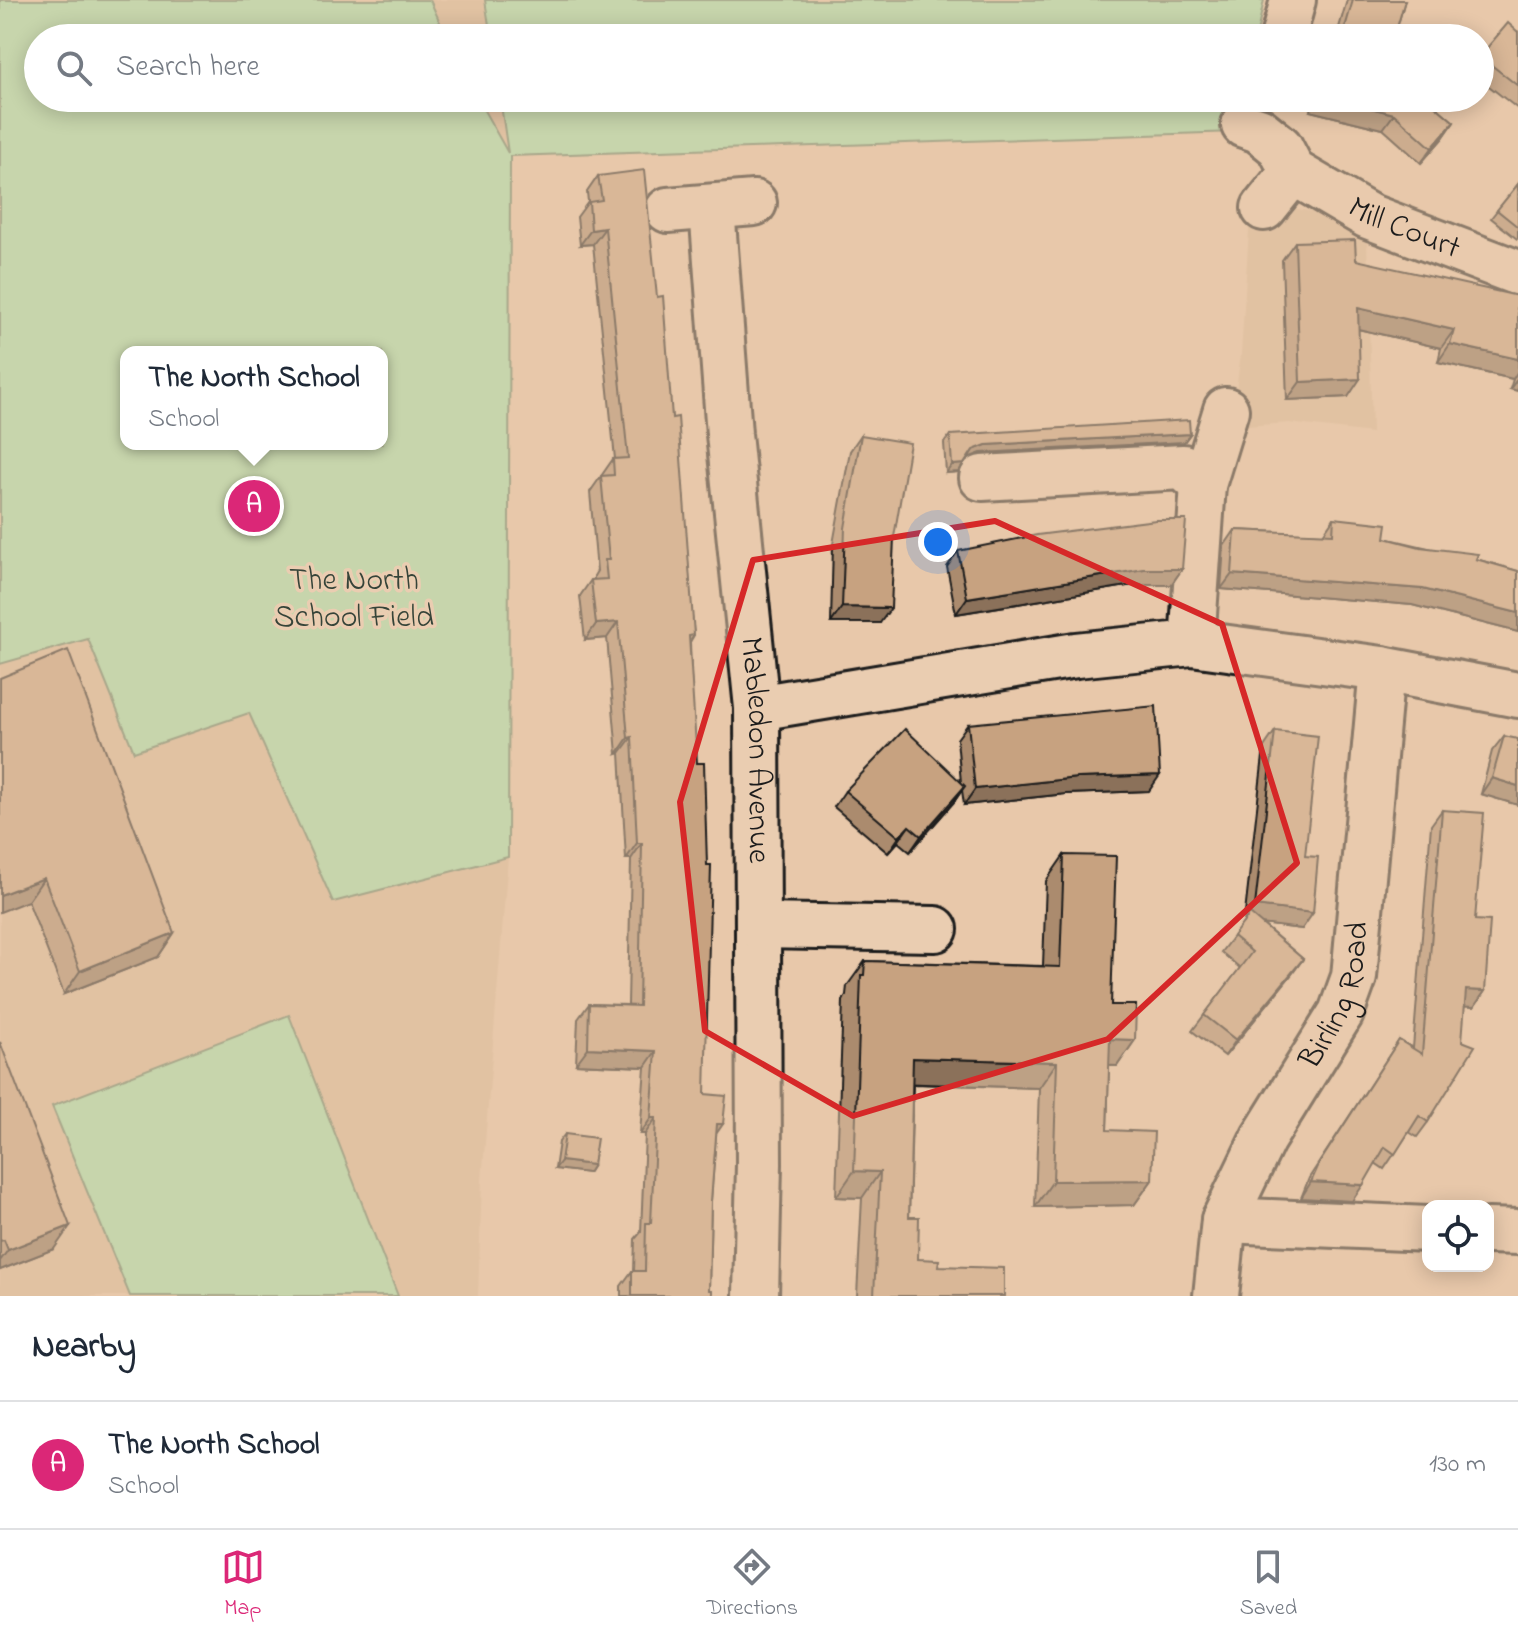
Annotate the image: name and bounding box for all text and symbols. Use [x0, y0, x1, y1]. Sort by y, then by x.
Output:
search box [24, 24, 1494, 112]
icon: search [52, 46, 96, 90]
text: Search here [116, 46, 260, 90]
street label: Mill Court [1338, 185, 1467, 272]
popup [120, 346, 388, 450]
text: The North School [148, 357, 360, 401]
text: School [148, 401, 219, 439]
pin: A [228, 476, 280, 536]
your location [918, 522, 958, 562]
park label: The North School Field [274, 558, 434, 642]
street label: Mabledon Avenue [726, 635, 781, 864]
street label: Birling Road [1288, 920, 1382, 1079]
map controls [1422, 1200, 1494, 1272]
button: locate [1422, 1200, 1494, 1272]
text: Nearby [32, 1323, 136, 1373]
text: The North School [108, 1424, 320, 1468]
text: A [50, 1446, 66, 1484]
text: 130 m [1429, 1446, 1486, 1484]
text: School [108, 1468, 179, 1506]
tab: Map [221, 1545, 265, 1625]
tab: Directions [707, 1545, 798, 1625]
tab: Saved [1240, 1545, 1297, 1625]

